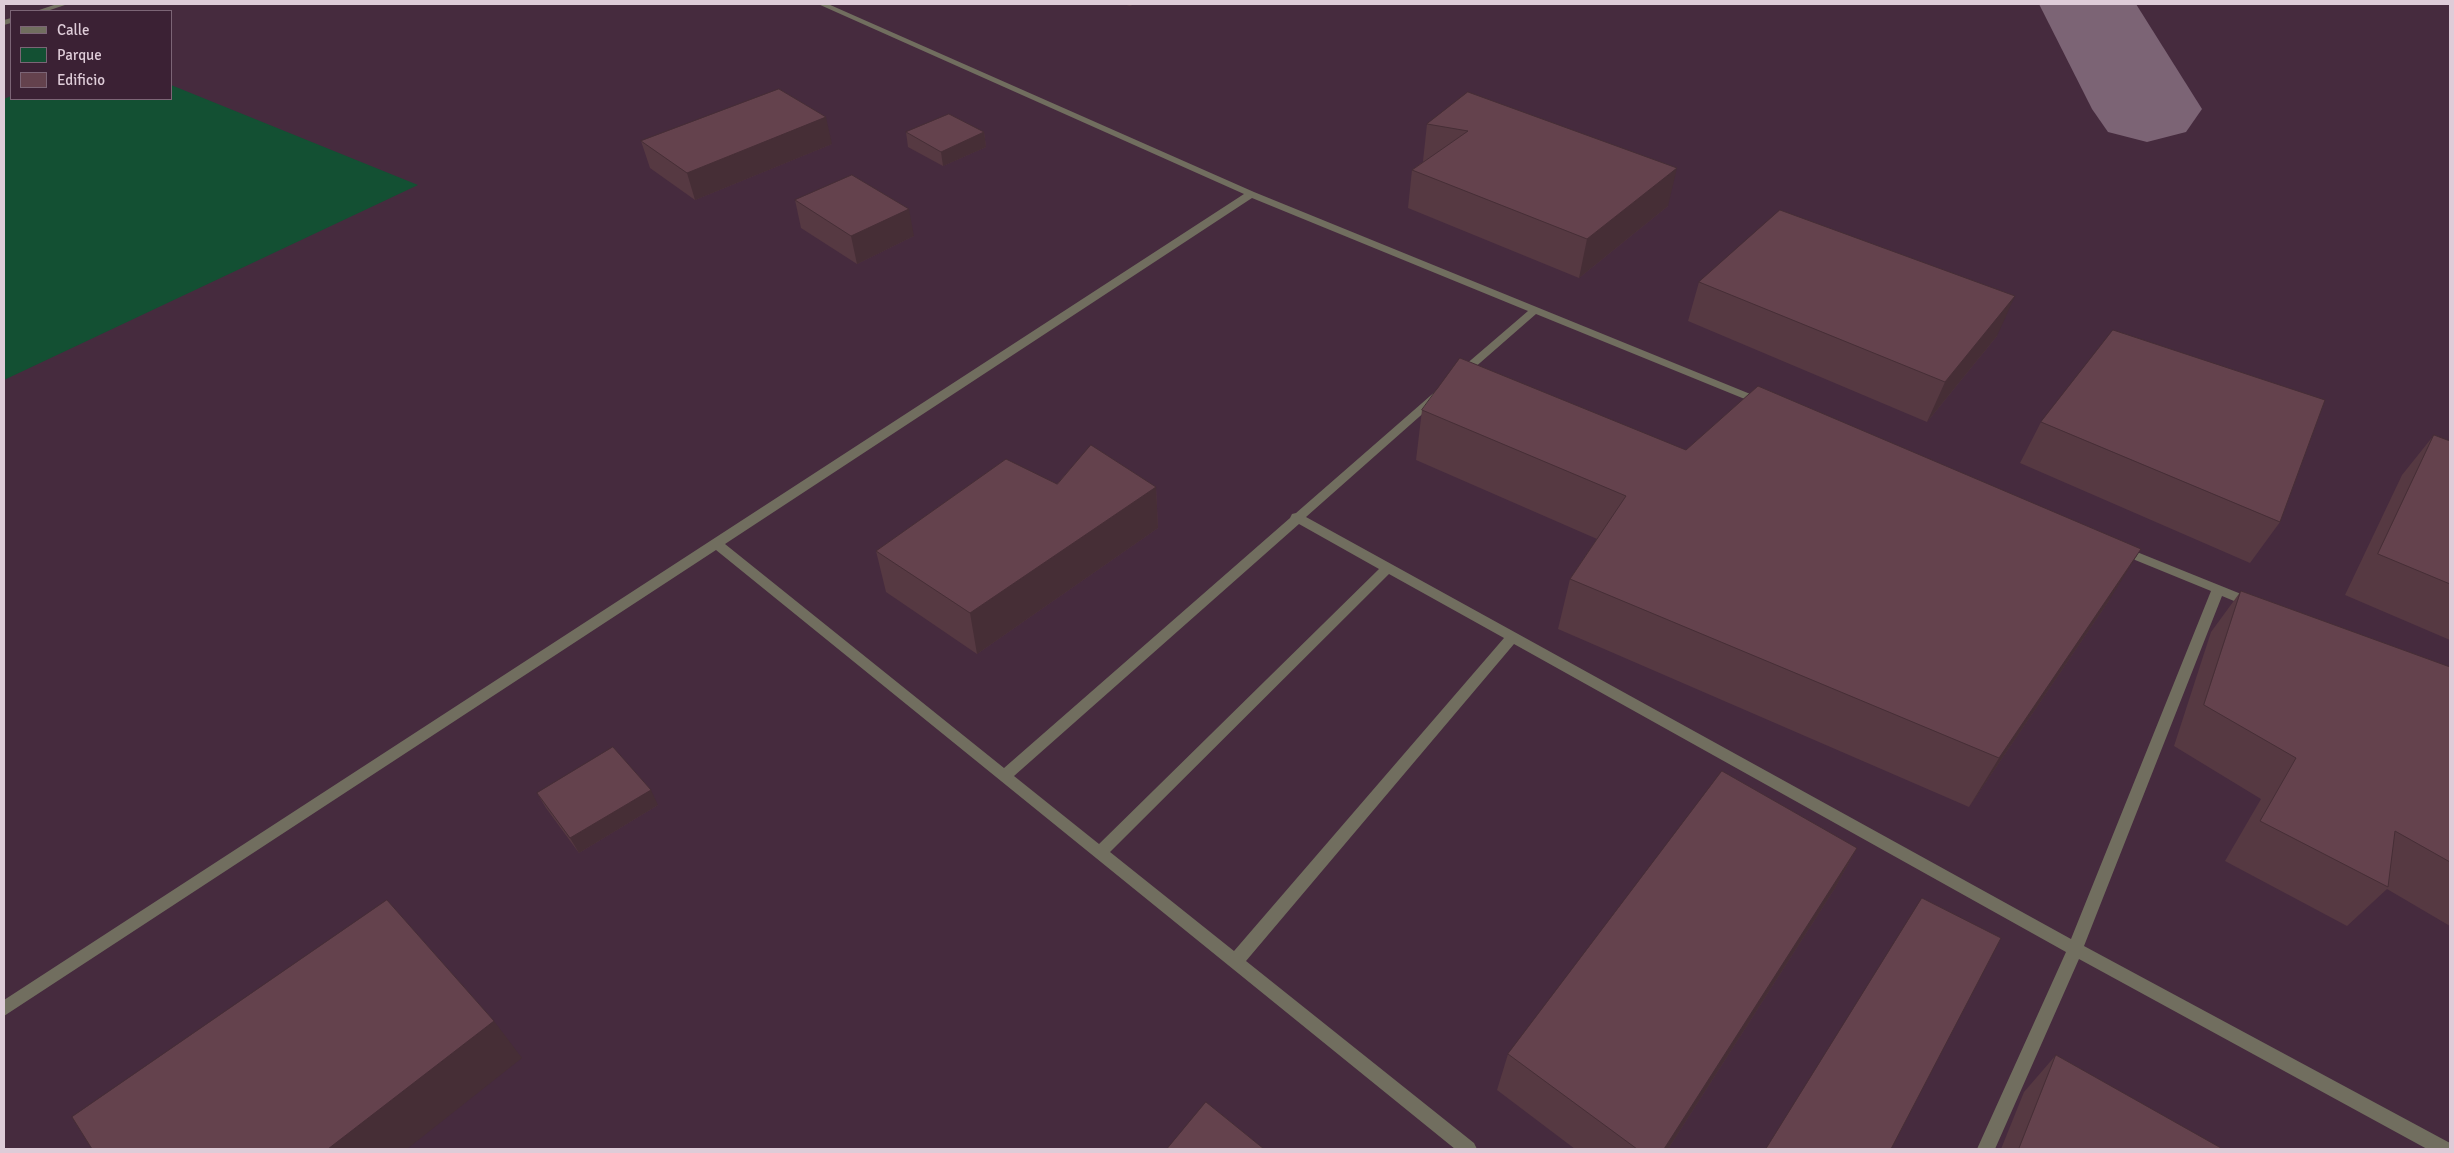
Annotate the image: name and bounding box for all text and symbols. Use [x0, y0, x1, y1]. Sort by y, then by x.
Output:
legend [10, 10, 172, 100]
text: Calle [57, 21, 90, 39]
text: Parque [57, 46, 102, 64]
text: Edificio [57, 71, 105, 89]

